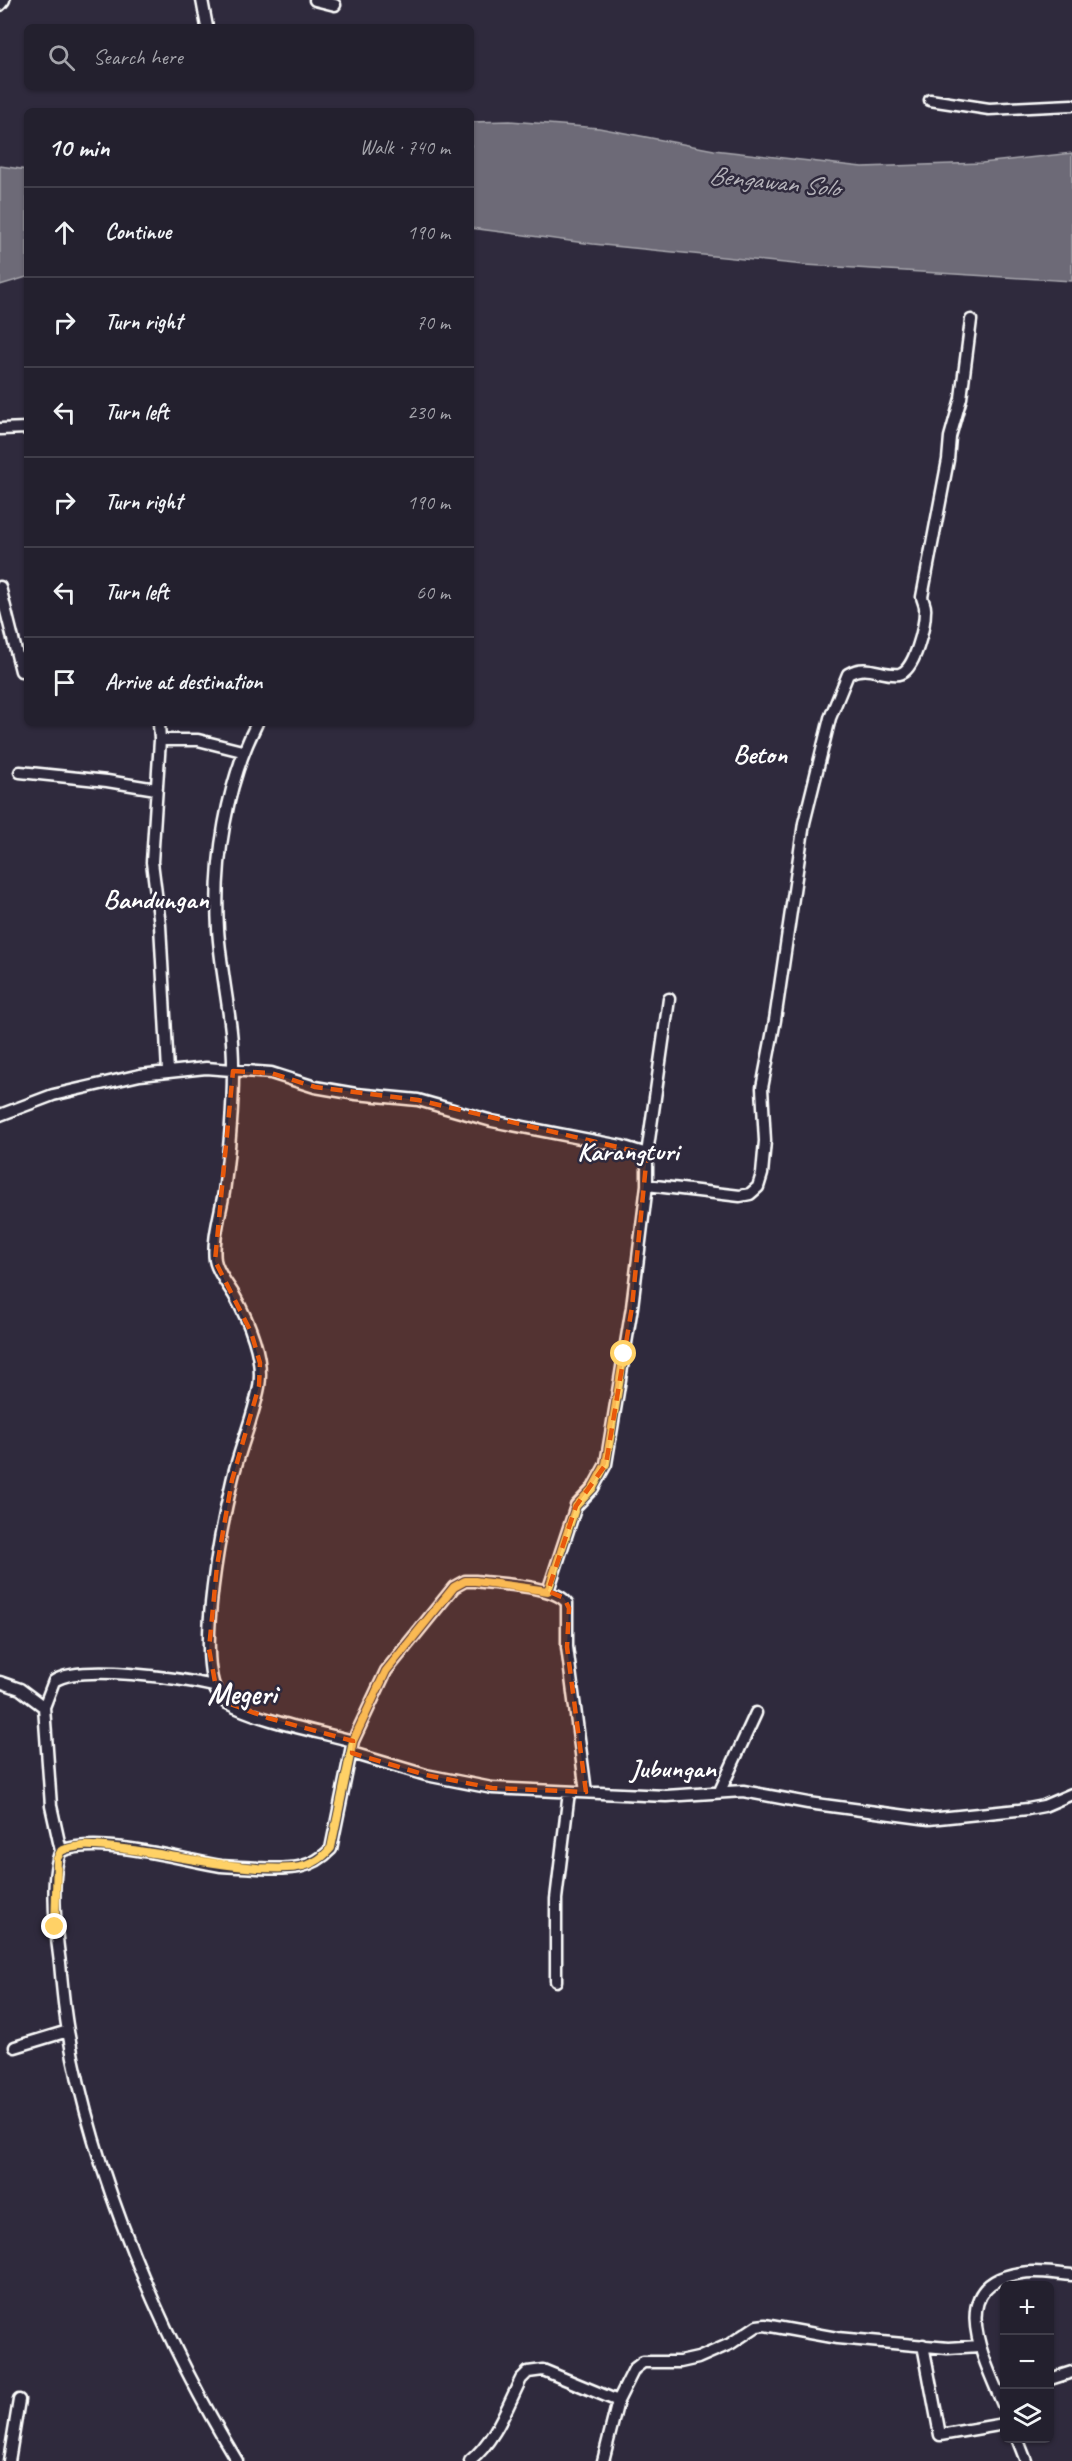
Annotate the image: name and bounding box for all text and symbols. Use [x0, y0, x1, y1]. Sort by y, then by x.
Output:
search box [24, 24, 474, 90]
icon: search [45, 41, 78, 74]
text: Search here [93, 43, 183, 71]
text: 10 min [48, 131, 110, 164]
text: Walk · 740 m [360, 135, 450, 160]
water label: Bengawan Solo [707, 158, 845, 205]
icon: ahead [48, 216, 81, 249]
text: Continue [105, 218, 171, 246]
text: 190 m [407, 220, 450, 245]
icon: right [48, 306, 81, 339]
text: Turn right [105, 308, 182, 336]
text: 70 m [416, 310, 450, 335]
icon: left [48, 396, 81, 429]
text: Turn left [105, 398, 169, 426]
text: 230 m [407, 400, 450, 425]
icon: right [48, 486, 81, 519]
text: Turn right [105, 488, 182, 516]
text: 190 m [407, 490, 450, 515]
icon: left [48, 576, 81, 609]
text: Turn left [105, 578, 169, 606]
text: 60 m [416, 580, 450, 605]
icon: arrive [48, 666, 81, 699]
text: Arrive at destination [105, 668, 262, 696]
district label: Beton [733, 737, 788, 771]
district label: Bandungan [103, 882, 209, 916]
district label: Karangturi [577, 1134, 683, 1168]
route start [610, 1340, 636, 1366]
district label: Megeri [207, 1675, 281, 1713]
district label: Jubungan [628, 1751, 717, 1785]
route end [41, 1913, 67, 1939]
map controls [1000, 2281, 1054, 2443]
button: + [1000, 2281, 1054, 2335]
button: − [1000, 2335, 1054, 2389]
button: layers [1000, 2389, 1054, 2443]

